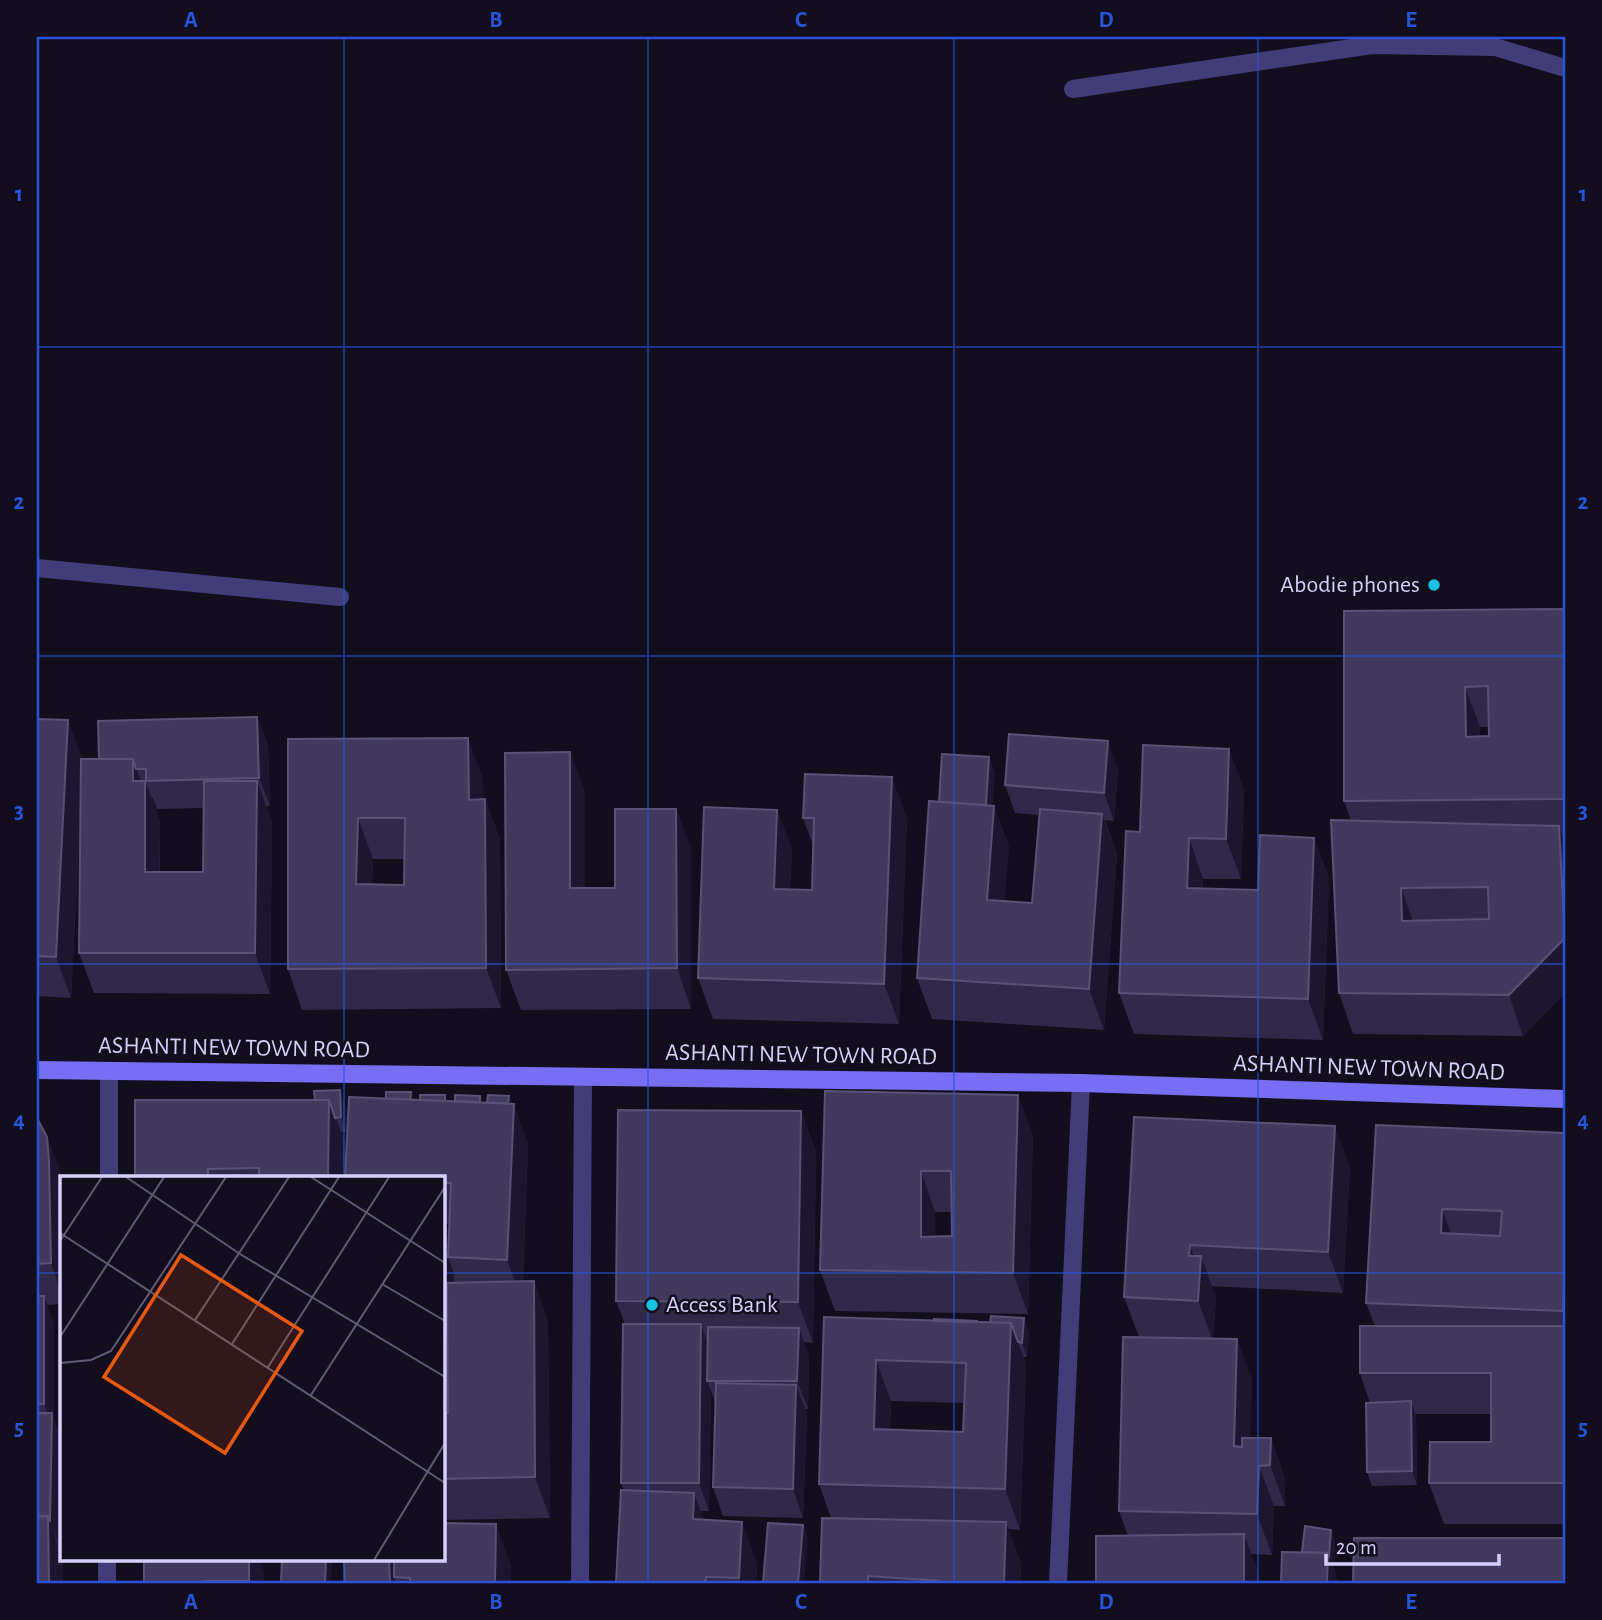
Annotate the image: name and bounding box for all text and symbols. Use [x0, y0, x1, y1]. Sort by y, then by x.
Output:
text: A [184, 9, 198, 32]
text: B [489, 9, 503, 32]
text: C [795, 9, 807, 32]
text: D [1098, 9, 1114, 32]
text: E [1405, 9, 1417, 32]
text: 1 [15, 183, 23, 206]
text: 1 [1579, 183, 1587, 206]
text: 2 [14, 491, 25, 514]
text: 2 [1578, 491, 1589, 514]
place label: Abodie phones [1280, 573, 1420, 597]
marker: Abodie phones [1426, 577, 1442, 593]
text: 3 [14, 800, 24, 823]
text: 3 [1578, 800, 1588, 823]
street label: ASHANTI NEW TOWN ROAD [98, 1034, 370, 1062]
street label: ASHANTI NEW TOWN ROAD [665, 1041, 937, 1069]
street label: ASHANTI NEW TOWN ROAD [1233, 1051, 1505, 1085]
text: 4 [13, 1109, 25, 1132]
text: 4 [1577, 1109, 1589, 1132]
inset map [60, 1176, 444, 1560]
place label: Access Bank [666, 1293, 778, 1317]
marker: Access Bank [644, 1297, 660, 1313]
text: 5 [14, 1417, 24, 1440]
text: 5 [1578, 1417, 1588, 1440]
scale bar [1326, 1522, 1499, 1566]
text: 20 m [1336, 1537, 1377, 1558]
text: A [184, 1591, 198, 1614]
text: B [489, 1591, 503, 1614]
text: C [795, 1591, 807, 1614]
text: D [1098, 1591, 1114, 1614]
text: E [1405, 1591, 1417, 1614]

